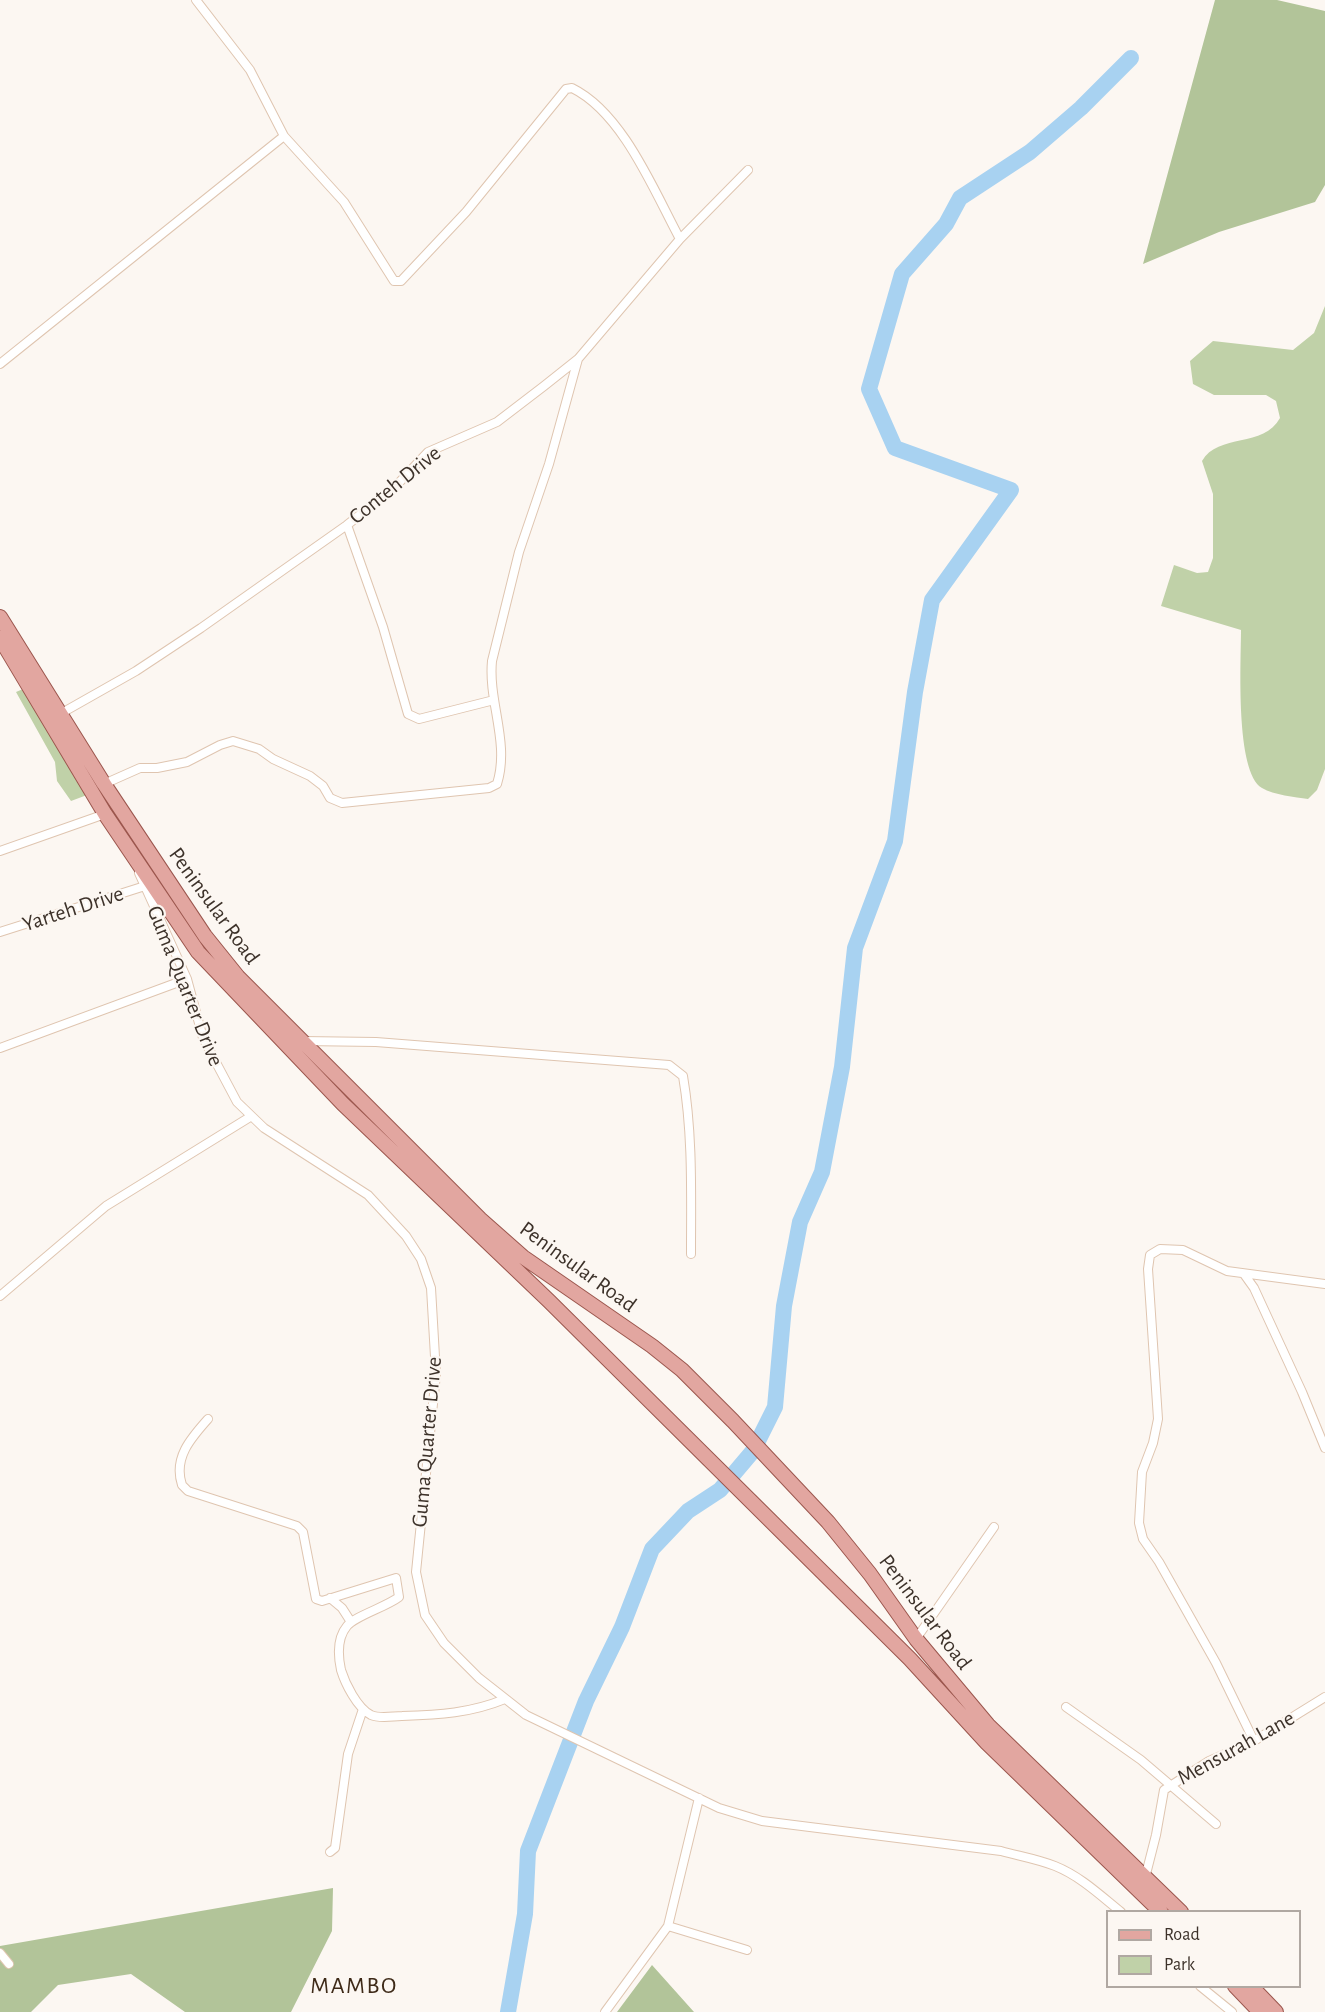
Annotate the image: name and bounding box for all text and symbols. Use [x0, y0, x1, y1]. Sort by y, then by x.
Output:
street label: Conteh Drive [344, 440, 446, 530]
street label: Peninsular Road [163, 842, 265, 970]
street label: Yarteh Drive [19, 880, 127, 938]
street label: Guma Quarter Drive [141, 902, 229, 1070]
street label: Peninsular Road [514, 1216, 642, 1318]
street label: Guma Quarter Drive [406, 1356, 448, 1528]
street label: Peninsular Road [873, 1549, 977, 1675]
street label: Mensurah Lane [1173, 1705, 1299, 1791]
legend [1106, 1910, 1301, 1988]
text: Road [1164, 1926, 1200, 1944]
text: Park [1164, 1956, 1195, 1974]
district label: MAMBO [310, 1972, 398, 2000]

